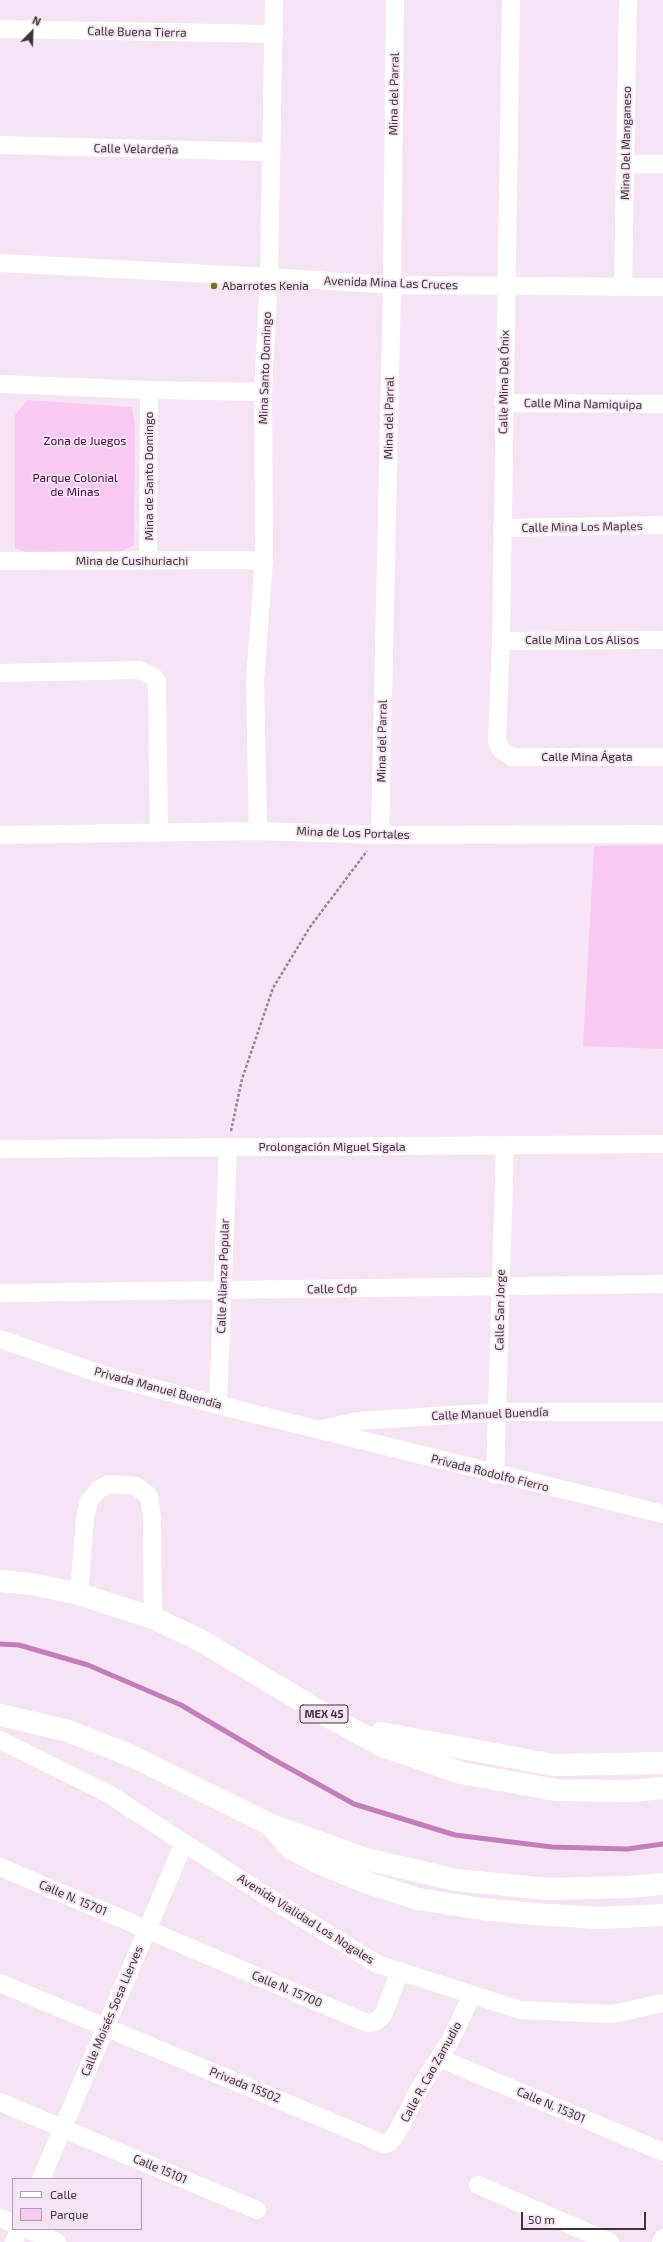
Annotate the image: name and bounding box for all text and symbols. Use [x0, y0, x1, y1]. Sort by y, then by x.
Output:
north arrow [12, 12, 52, 52]
text: N [31, 13, 43, 28]
street label: Calle Buena Tierra [87, 24, 187, 40]
street label: Mina del Parral [386, 53, 402, 135]
street label: Mina Del Manganeso [618, 86, 634, 200]
street label: Calle Velardeña [94, 141, 178, 157]
street label: Avenida Mina Las Cruces [324, 273, 458, 293]
place label: Abarrotes Kenia [222, 279, 309, 293]
marker: Abarrotes Kenia [209, 281, 219, 291]
street label: Mina Santo Domingo [256, 311, 274, 425]
street label: Calle Mina Del Ónix [496, 330, 512, 434]
street label: Mina del Parral [381, 377, 397, 459]
street label: Calle Mina Namiquipa [524, 396, 642, 412]
street label: Mina de Santo Domingo [142, 412, 156, 540]
park label: Zona de Juegos [44, 434, 126, 448]
park label: Parque Colonial de Minas [32, 471, 118, 499]
street label: Calle Mina Los Maples [521, 519, 643, 535]
street label: Mina de Cusihuriachi [76, 554, 188, 568]
street label: Calle Mina Los Alisos [525, 633, 639, 647]
street label: Mina del Parral [374, 700, 390, 782]
street label: Calle Mina Ágata [541, 750, 633, 764]
street label: Mina de Los Portales [296, 824, 410, 842]
street label: Prolongación Miguel Sigala [258, 1140, 406, 1154]
street label: Calle Alianza Popular [214, 1218, 232, 1334]
street label: Calle San Jorge [492, 1269, 508, 1351]
street label: Calle Cdp [307, 1281, 357, 1297]
street label: Privada Manuel Buendía [93, 1364, 223, 1412]
street label: Calle Manuel Buendía [431, 1405, 549, 1423]
street label: Privada Rodolfo Fierro [429, 1451, 551, 1495]
road number: MEX 45 [300, 1705, 348, 1723]
street label: Avenida Vialidad Los Nogales [235, 1871, 377, 1967]
street label: Calle N. 15701 [37, 1877, 109, 1919]
street label: Calle Moisés Sosa Llerves [78, 1944, 146, 2078]
street label: Calle N. 15700 [249, 1968, 325, 2010]
street label: Calle R. Cao Zamudio [397, 2019, 465, 2125]
street label: Privada 15502 [207, 2064, 283, 2106]
street label: Calle N. 15301 [514, 2084, 588, 2126]
street label: Calle 15101 [131, 2151, 189, 2187]
legend [12, 2178, 142, 2230]
text: Calle [50, 2187, 77, 2201]
scale bar [523, 2204, 648, 2230]
text: Parque [50, 2207, 88, 2221]
text: 50 m [528, 2212, 555, 2226]

